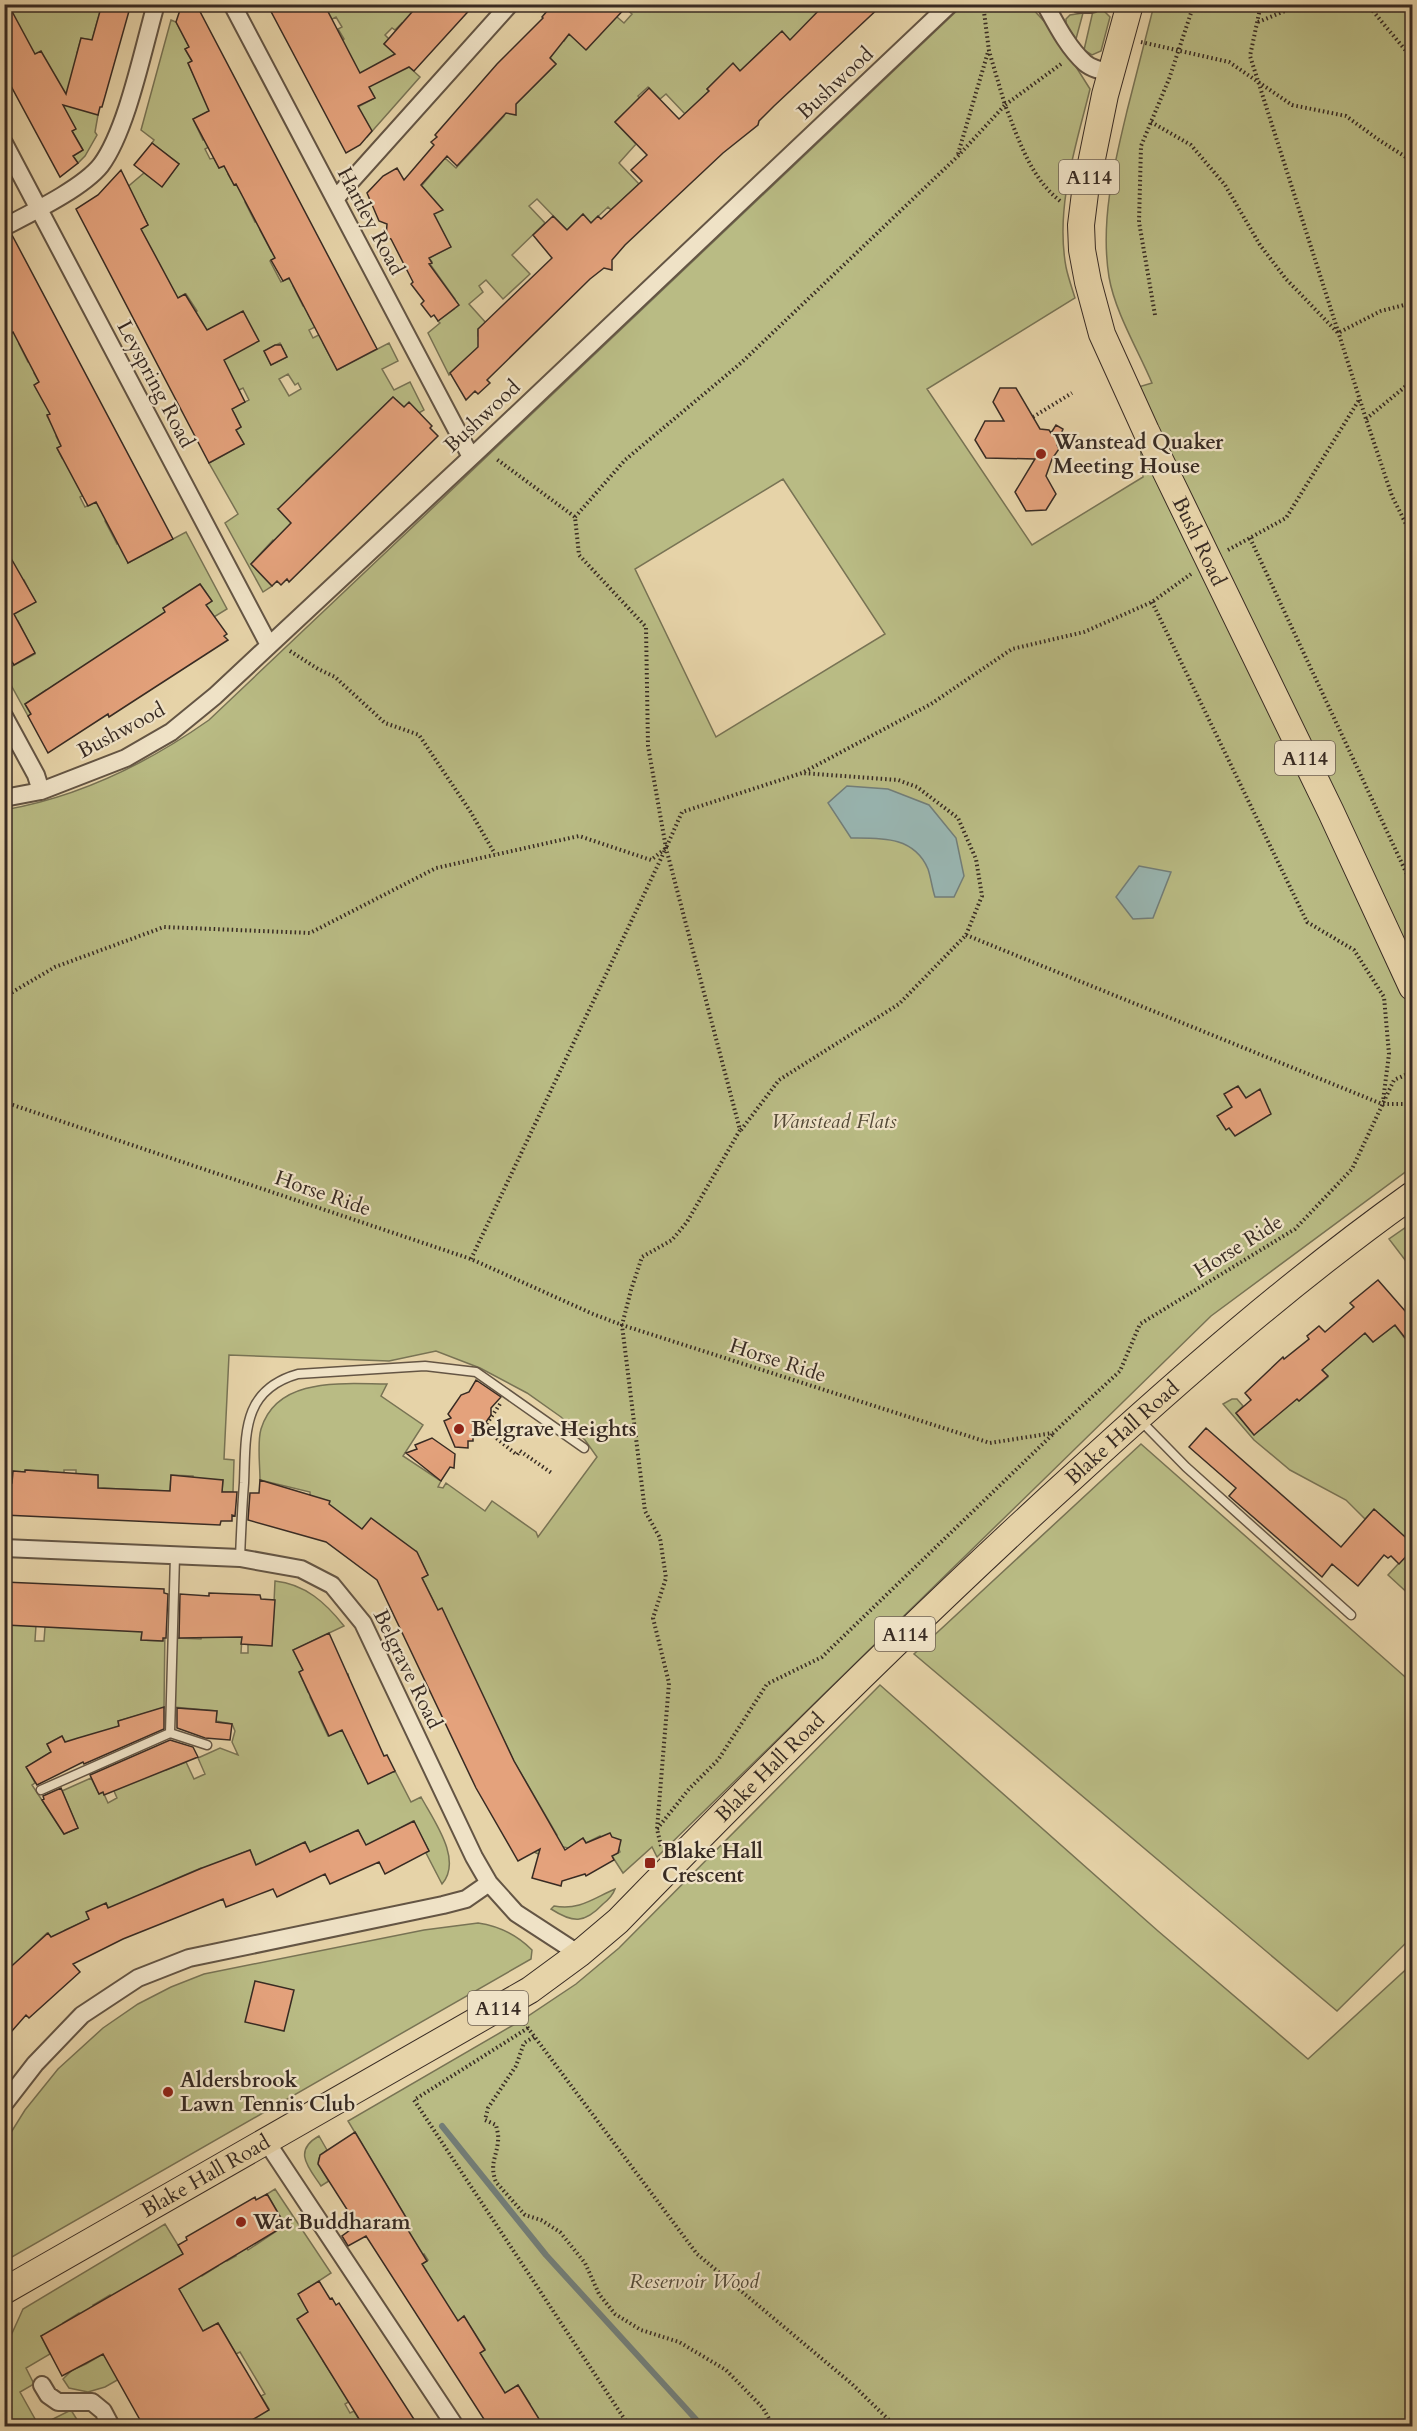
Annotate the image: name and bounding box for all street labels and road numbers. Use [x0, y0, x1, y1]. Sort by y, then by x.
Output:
street label: Bushwood [791, 40, 880, 126]
road number: A114 [1059, 160, 1119, 194]
street label: Hartley Road [330, 162, 411, 280]
street label: Leyspring Road [110, 315, 201, 453]
street label: Bushwood [438, 373, 527, 459]
street label: Bush Road [1165, 492, 1233, 591]
street label: Bushwood [72, 695, 170, 766]
road number: A114 [1275, 741, 1335, 775]
street label: Horse Ride [271, 1163, 375, 1223]
street label: Horse Ride [1188, 1208, 1288, 1285]
street label: Horse Ride [726, 1331, 830, 1390]
street label: Blake Hall Road [1059, 1374, 1186, 1492]
street label: Belgrave Road [366, 1605, 449, 1734]
road number: A114 [875, 1617, 935, 1651]
street label: Blake Hall Road [709, 1706, 831, 1829]
road number: A114 [468, 1991, 528, 2025]
street label: Blake Hall Road [136, 2128, 275, 2225]

